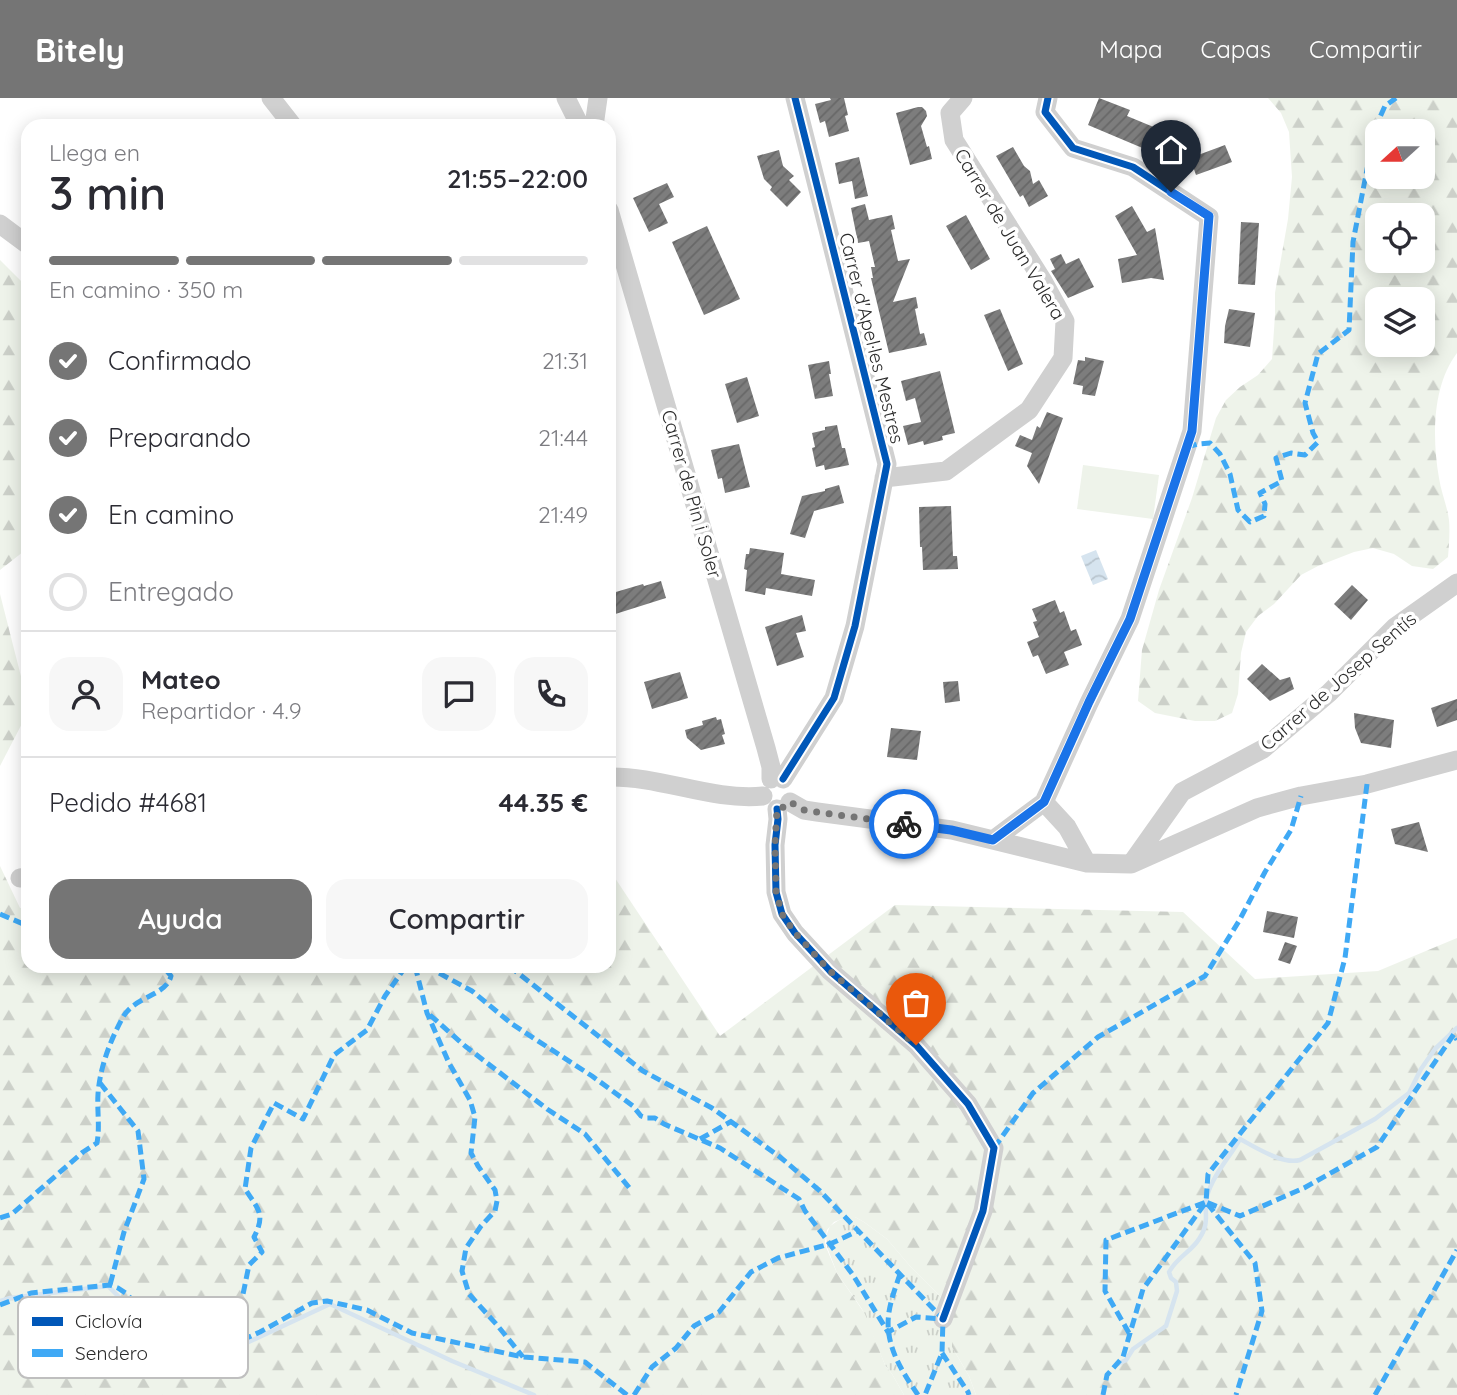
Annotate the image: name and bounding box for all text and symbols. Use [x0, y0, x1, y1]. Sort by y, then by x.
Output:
text: Bitely [35, 29, 125, 70]
text: Mapa [1099, 34, 1163, 64]
text: Capas [1201, 34, 1271, 64]
text: Compartir [1309, 34, 1422, 64]
north arrow [1365, 119, 1435, 189]
map controls [1365, 119, 1435, 357]
pin [1141, 120, 1201, 192]
icon: home [1152, 131, 1190, 169]
text: Llega en [49, 138, 140, 167]
street label: Carrer de Juan Valera [949, 144, 1071, 324]
text: 21:55–22:00 [447, 162, 588, 195]
text: 3 min [49, 164, 166, 222]
button: locate [1365, 203, 1435, 273]
street label: Carrer d'Apel·les Mestres [834, 230, 910, 446]
text: En camino · 350 m [49, 275, 243, 304]
button: layers [1365, 287, 1435, 357]
icon: check [49, 342, 87, 380]
text: Confirmado [108, 344, 252, 377]
text: 21:31 [542, 346, 588, 375]
street label: Carrer de Pin i Soler [656, 407, 728, 582]
icon: check [49, 419, 87, 457]
text: Preparando [108, 421, 251, 454]
text: 21:44 [538, 423, 588, 452]
icon: check [49, 496, 87, 534]
text: En camino [108, 498, 234, 531]
text: 21:49 [538, 500, 588, 529]
text: Entregado [108, 575, 234, 608]
street label: Carrer de Josep Sentís [1255, 607, 1421, 755]
button: person [49, 657, 123, 731]
button: chat [422, 657, 496, 731]
button: phone [514, 657, 588, 731]
text: Mateo [141, 663, 221, 696]
text: Repartidor · 4.9 [141, 696, 302, 725]
text: Pedido #4681 [49, 786, 207, 819]
text: 44.35 € [498, 786, 588, 819]
courier [869, 789, 939, 859]
icon: bike [885, 805, 923, 843]
button: Ayuda [49, 879, 312, 959]
button: Compartir [326, 879, 588, 959]
pin [886, 973, 946, 1045]
icon: bag [897, 984, 935, 1022]
legend [18, 1297, 248, 1378]
text: Ciclovía [75, 1309, 143, 1333]
text: Sendero [75, 1341, 148, 1365]

